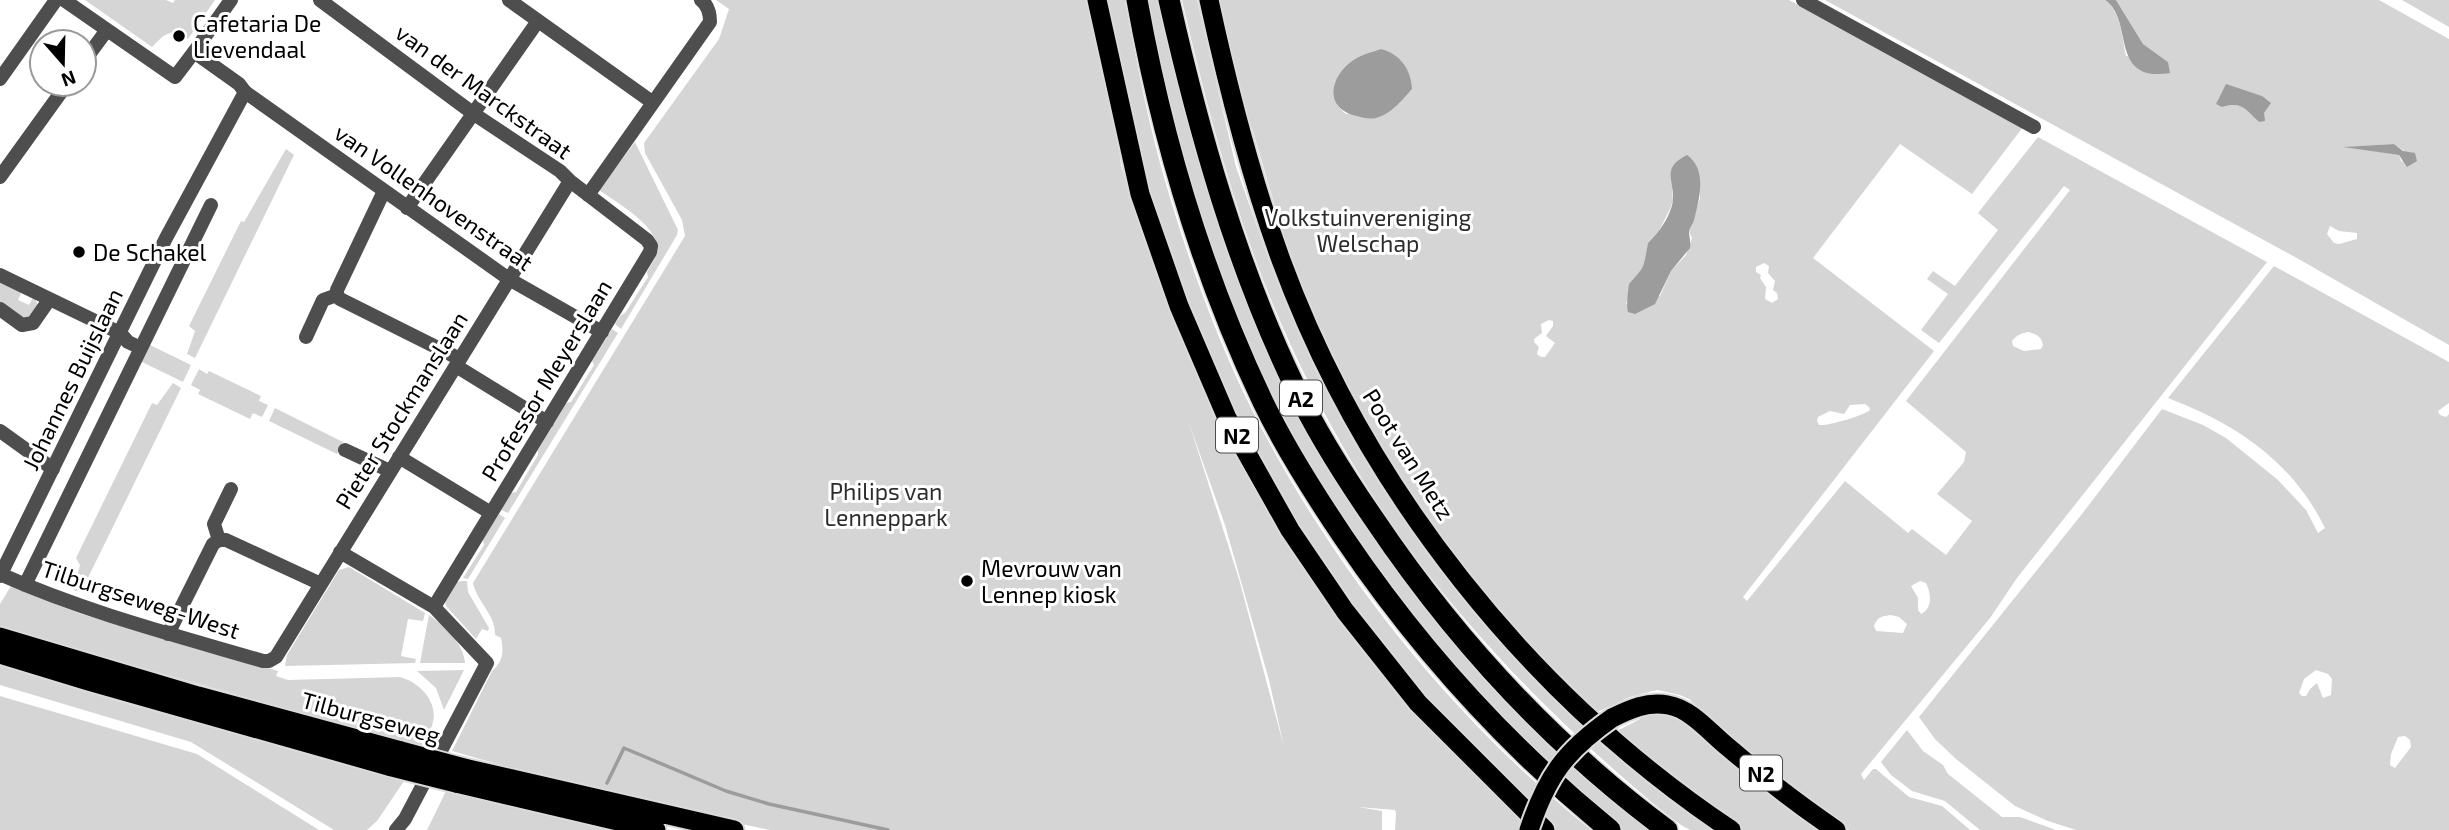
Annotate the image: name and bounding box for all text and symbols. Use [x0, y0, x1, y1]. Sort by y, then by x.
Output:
place label: Cafetaria De Lievendaal [193, 9, 321, 63]
street label: van der Marckstraat [390, 18, 578, 164]
north arrow [28, 28, 98, 98]
marker: Cafetaria De Lievendaal [171, 28, 187, 44]
text: N [59, 66, 79, 93]
street label: van Vollenhovenstraat [329, 118, 539, 276]
park label: Volkstuinvereniging Welschap [1265, 203, 1472, 257]
place label: De Schakel [93, 238, 207, 266]
marker: De Schakel [71, 244, 87, 260]
street label: Professor Meyerslaan [475, 274, 617, 486]
street label: Johannes Buijslaan [16, 284, 128, 474]
street label: Pieter Stockmanslaan [329, 306, 473, 514]
road number: A2 [1280, 380, 1322, 416]
street label: Poot van Metz [1358, 383, 1460, 525]
road number: N2 [1216, 418, 1258, 452]
park label: Philips van Lenneppark [824, 477, 948, 531]
street label: Tilburgseweg-West [38, 554, 244, 644]
place label: Mevrouw van Lennep kiosk [981, 554, 1122, 608]
marker: Mevrouw van Lennep kiosk [959, 573, 975, 589]
street label: Tilburgseweg [299, 685, 443, 749]
road number: N2 [1740, 756, 1782, 790]

